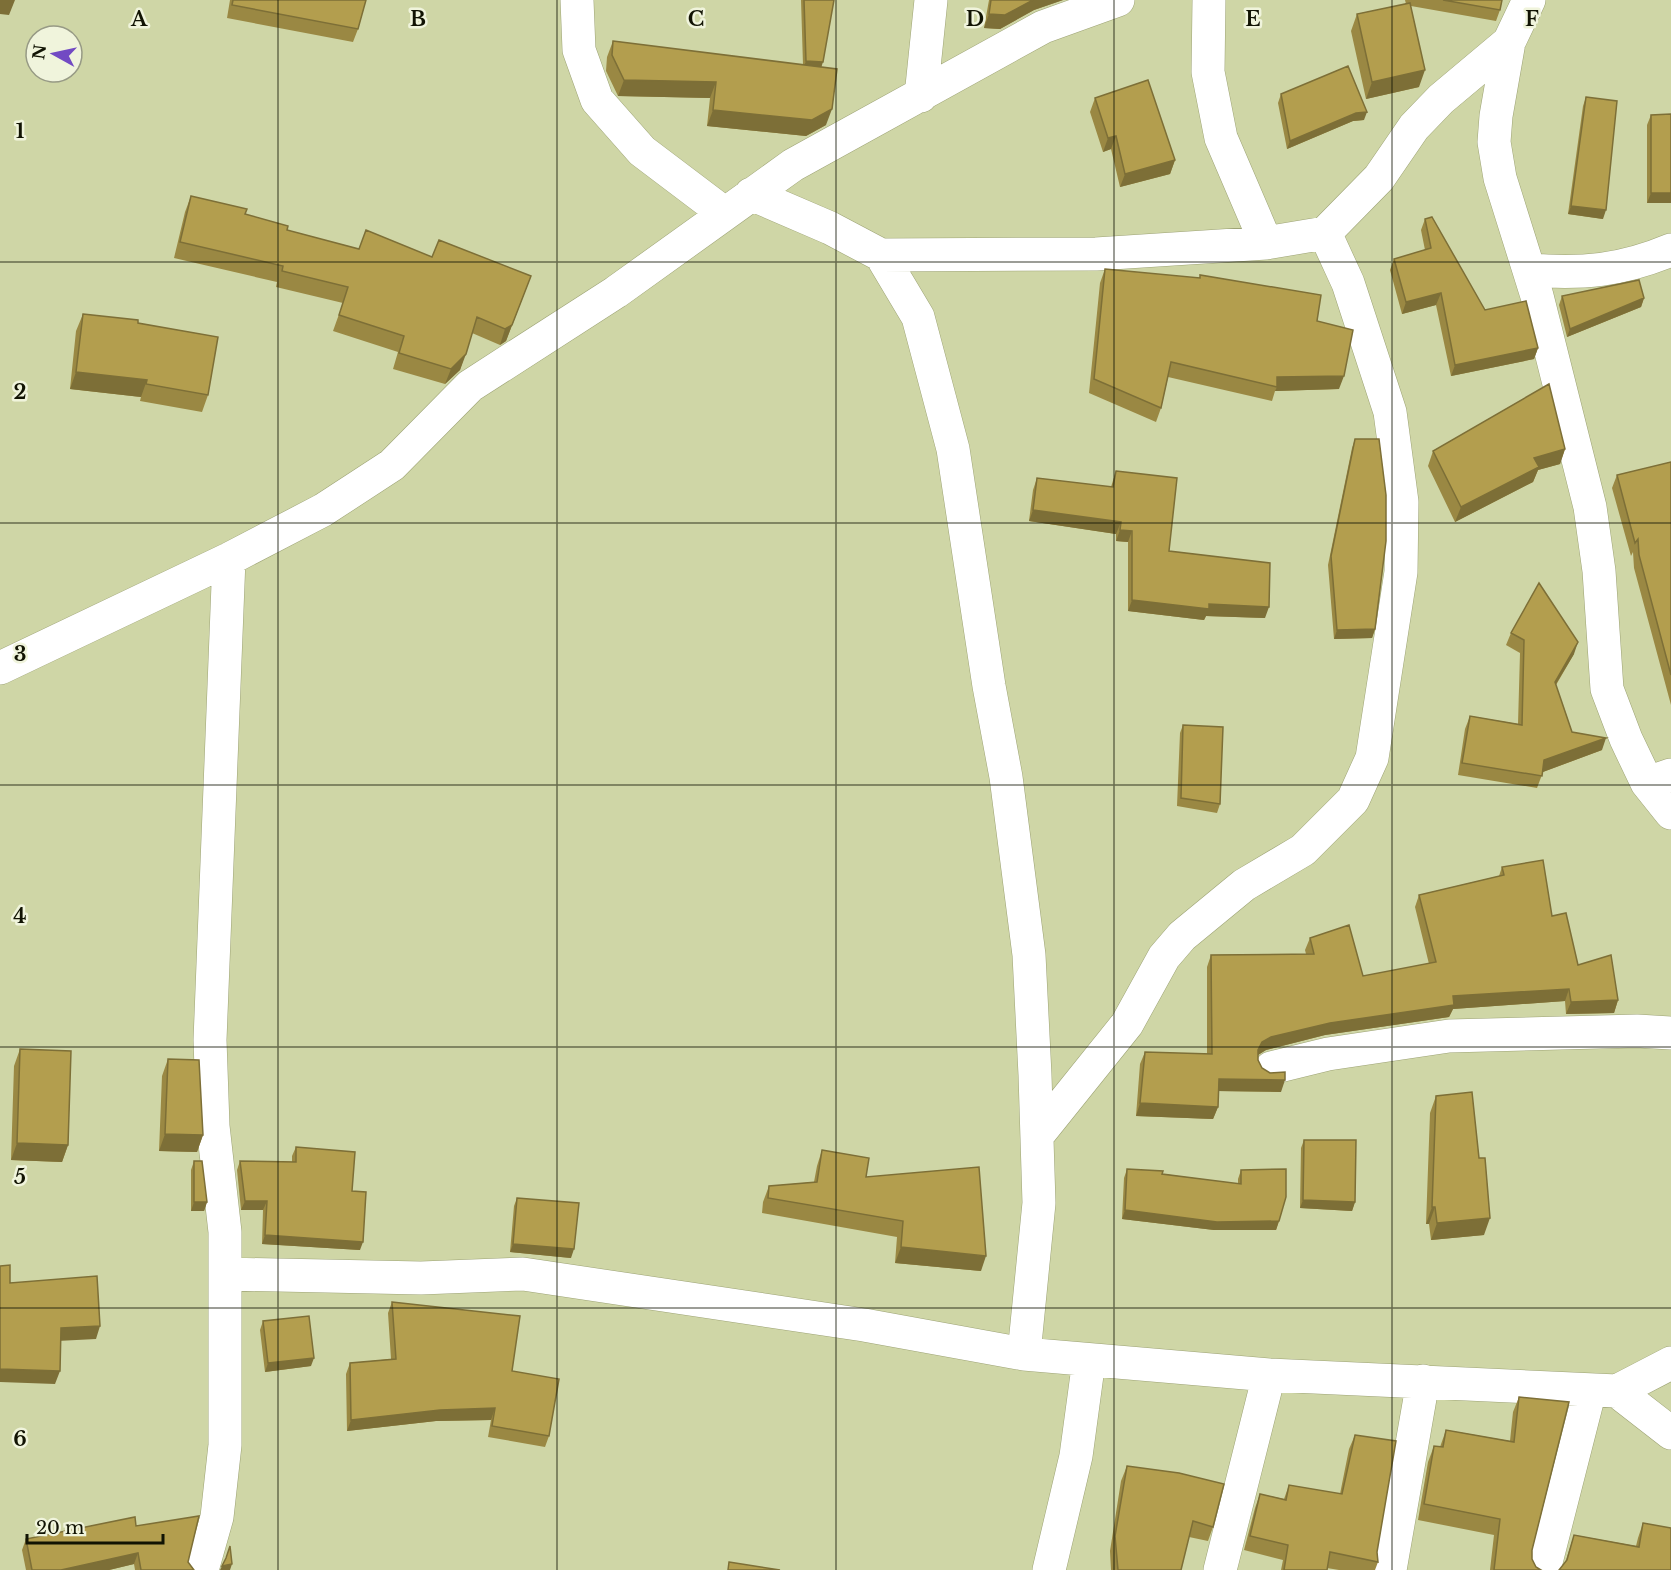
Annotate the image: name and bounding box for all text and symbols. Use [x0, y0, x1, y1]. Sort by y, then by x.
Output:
text: A [130, 7, 148, 31]
text: B [410, 7, 426, 31]
text: C [688, 7, 704, 31]
text: D [966, 7, 984, 31]
text: E [1245, 7, 1261, 31]
text: F [1525, 7, 1539, 31]
north arrow [24, 24, 84, 84]
text: N [28, 43, 50, 61]
text: 1 [16, 119, 25, 143]
text: 2 [13, 380, 27, 404]
text: 3 [14, 642, 26, 666]
text: 4 [13, 904, 27, 928]
text: 5 [14, 1165, 26, 1189]
text: 6 [13, 1427, 27, 1451]
scale bar [27, 1507, 164, 1545]
text: 20 m [36, 1517, 84, 1539]

